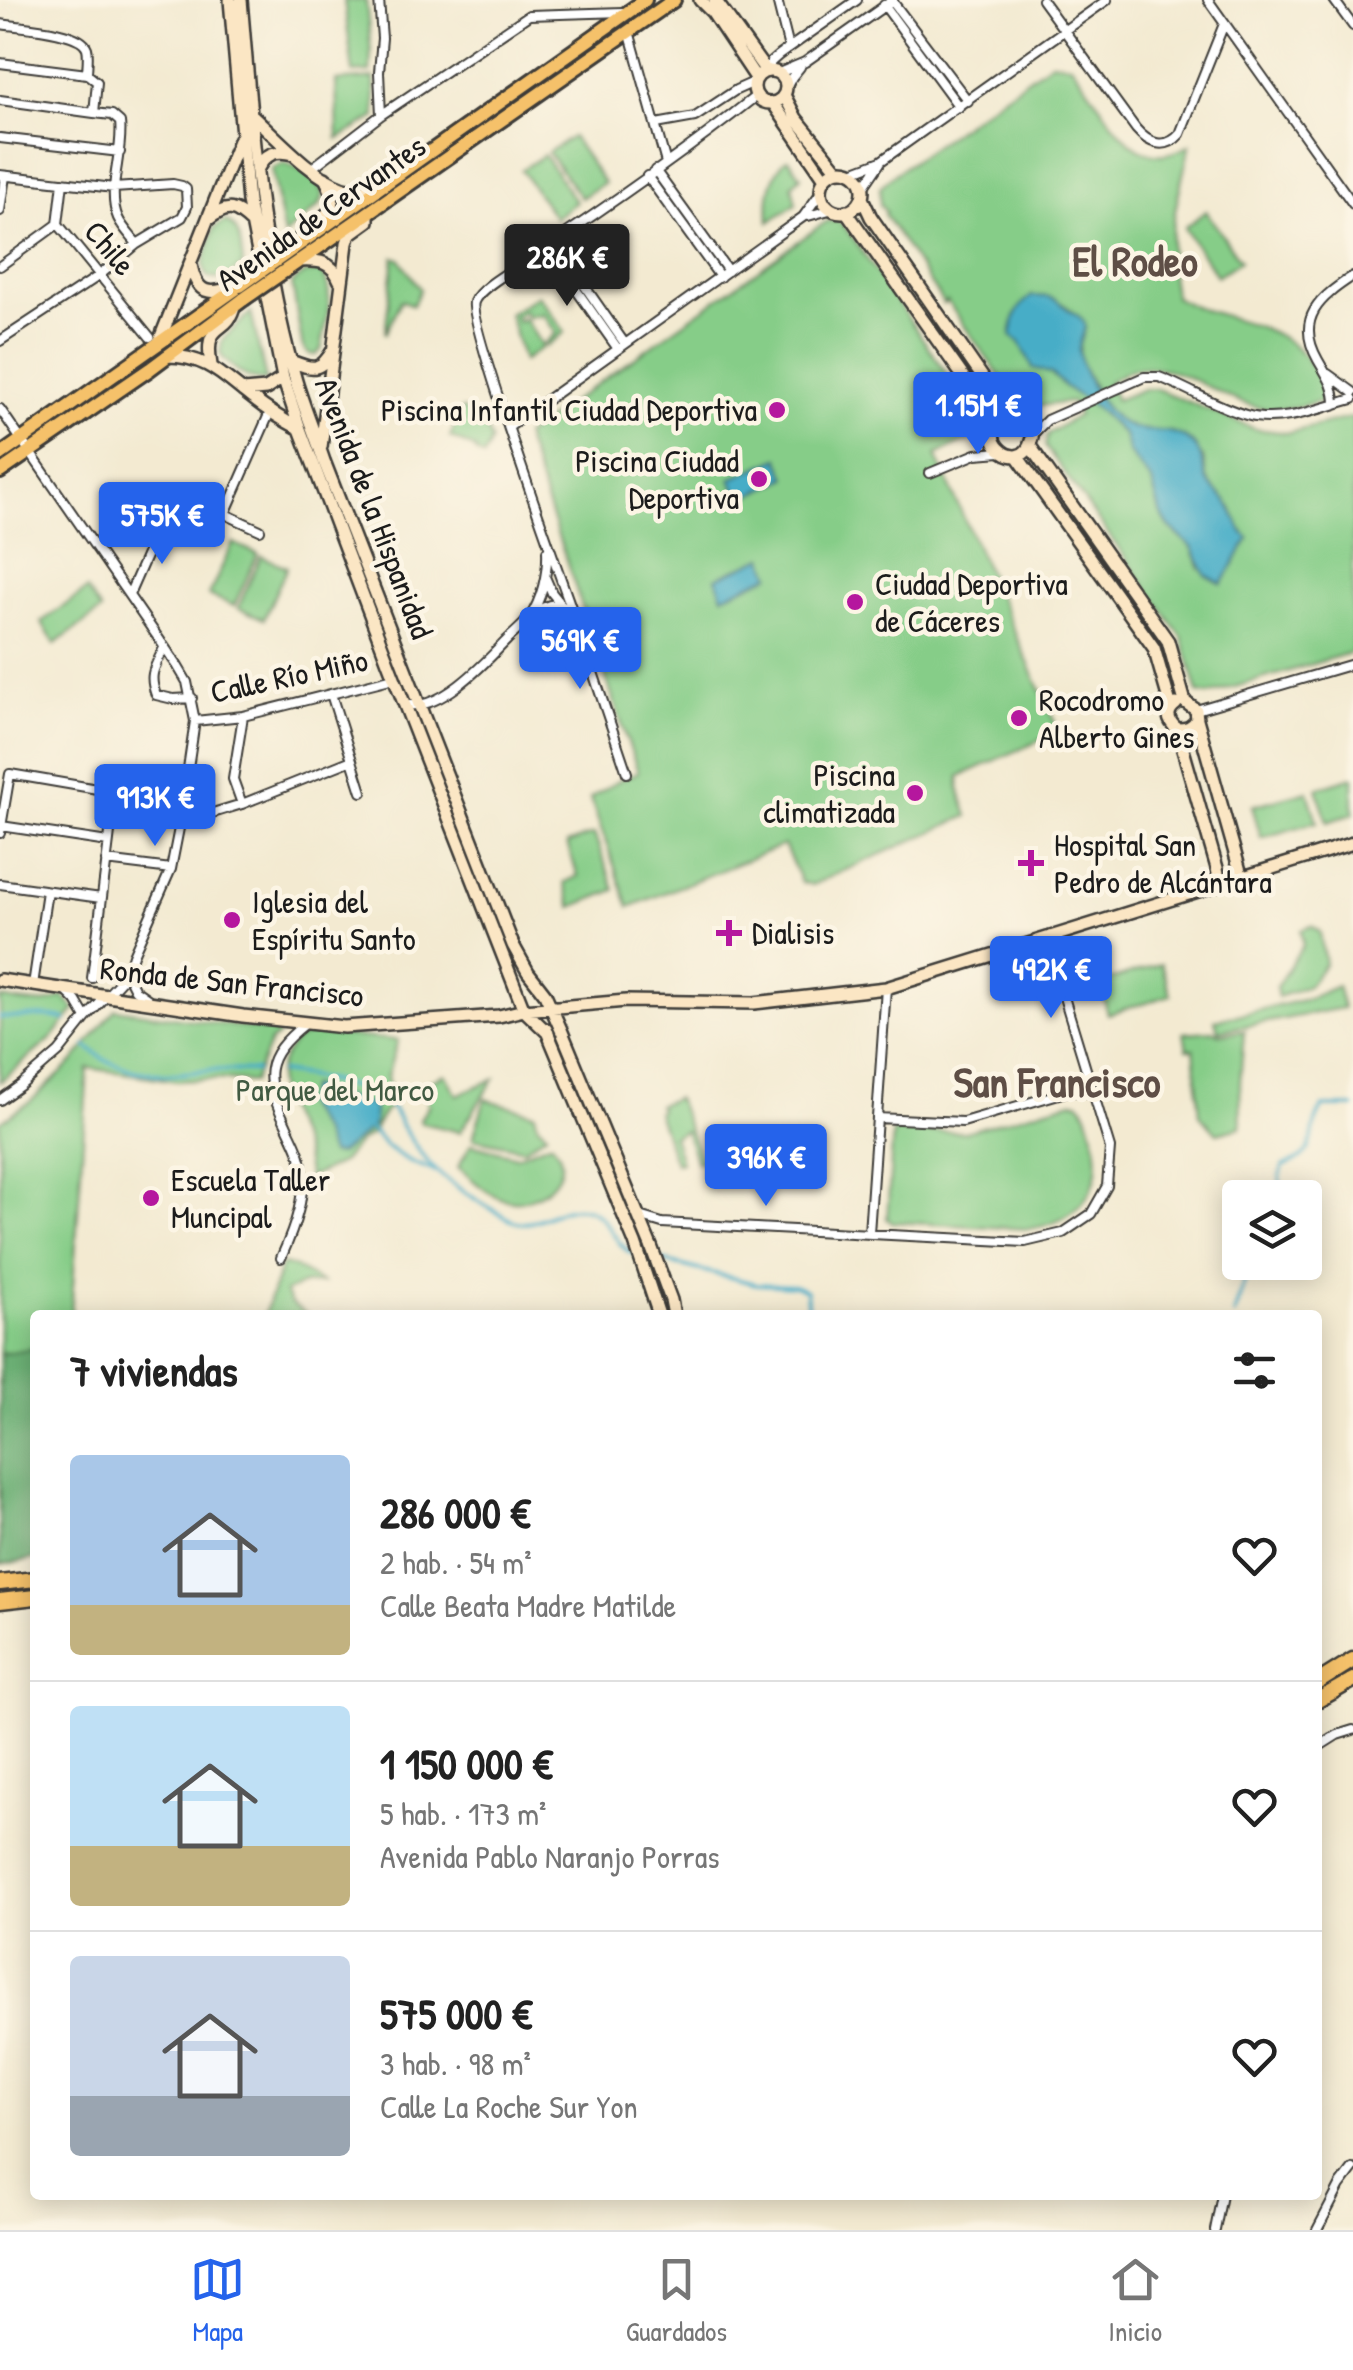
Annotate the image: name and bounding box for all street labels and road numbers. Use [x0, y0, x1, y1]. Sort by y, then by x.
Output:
street label: Avenida de Cervantes [208, 124, 434, 301]
street label: Chile [75, 211, 146, 284]
street label: Avenida de la Hispanidad [305, 371, 444, 644]
street label: Calle Río Miño [206, 638, 371, 713]
street label: Ronda de San Francisco [98, 946, 366, 1017]

